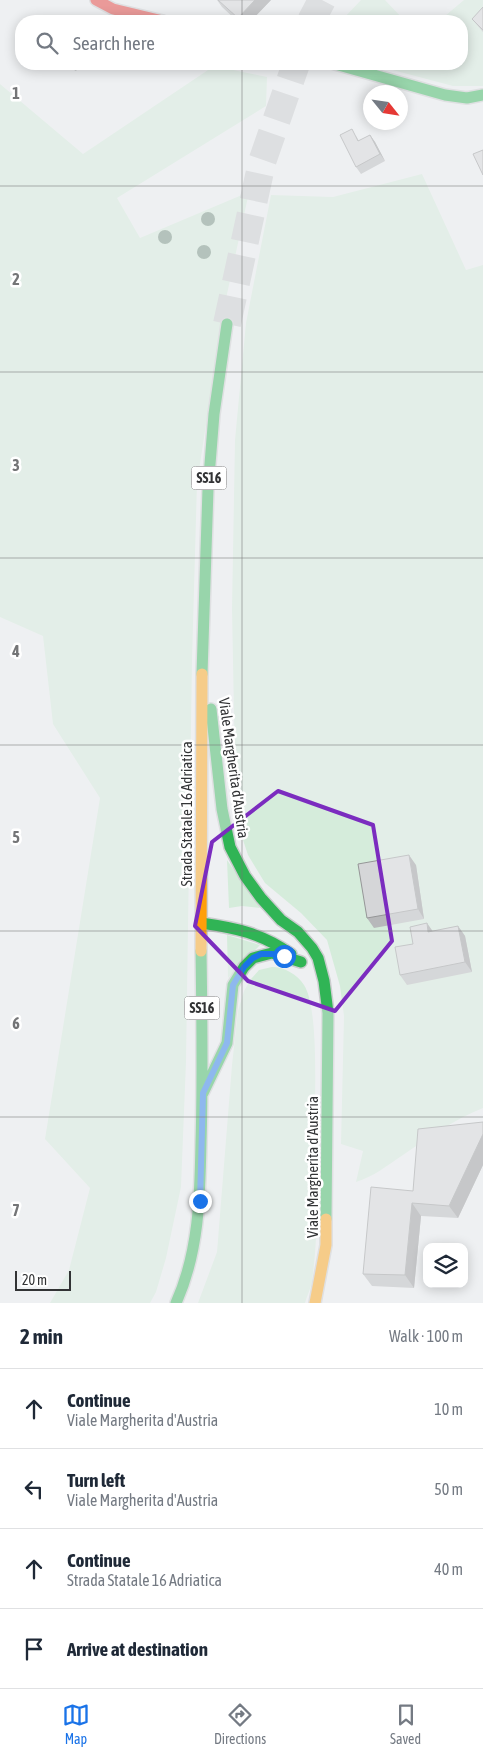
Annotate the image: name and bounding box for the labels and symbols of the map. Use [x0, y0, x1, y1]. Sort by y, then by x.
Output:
text: 1 [12, 84, 20, 102]
north arrow [363, 85, 408, 130]
text: 2 [12, 270, 20, 288]
text: 3 [12, 456, 20, 474]
road number: SS16 [192, 466, 226, 489]
text: 4 [11, 642, 20, 660]
street label: Viale Margherita d'Austria [216, 697, 252, 839]
street label: Strada Statale 16 Adriatica [178, 741, 195, 887]
text: 5 [12, 828, 20, 846]
route start [273, 945, 296, 968]
road number: SS16 [184, 996, 220, 1020]
text: 6 [12, 1014, 20, 1032]
street label: Viale Margherita d'Austria [304, 1096, 321, 1238]
route end [189, 1190, 212, 1213]
text: 7 [12, 1201, 20, 1219]
scale bar [15, 1268, 71, 1291]

